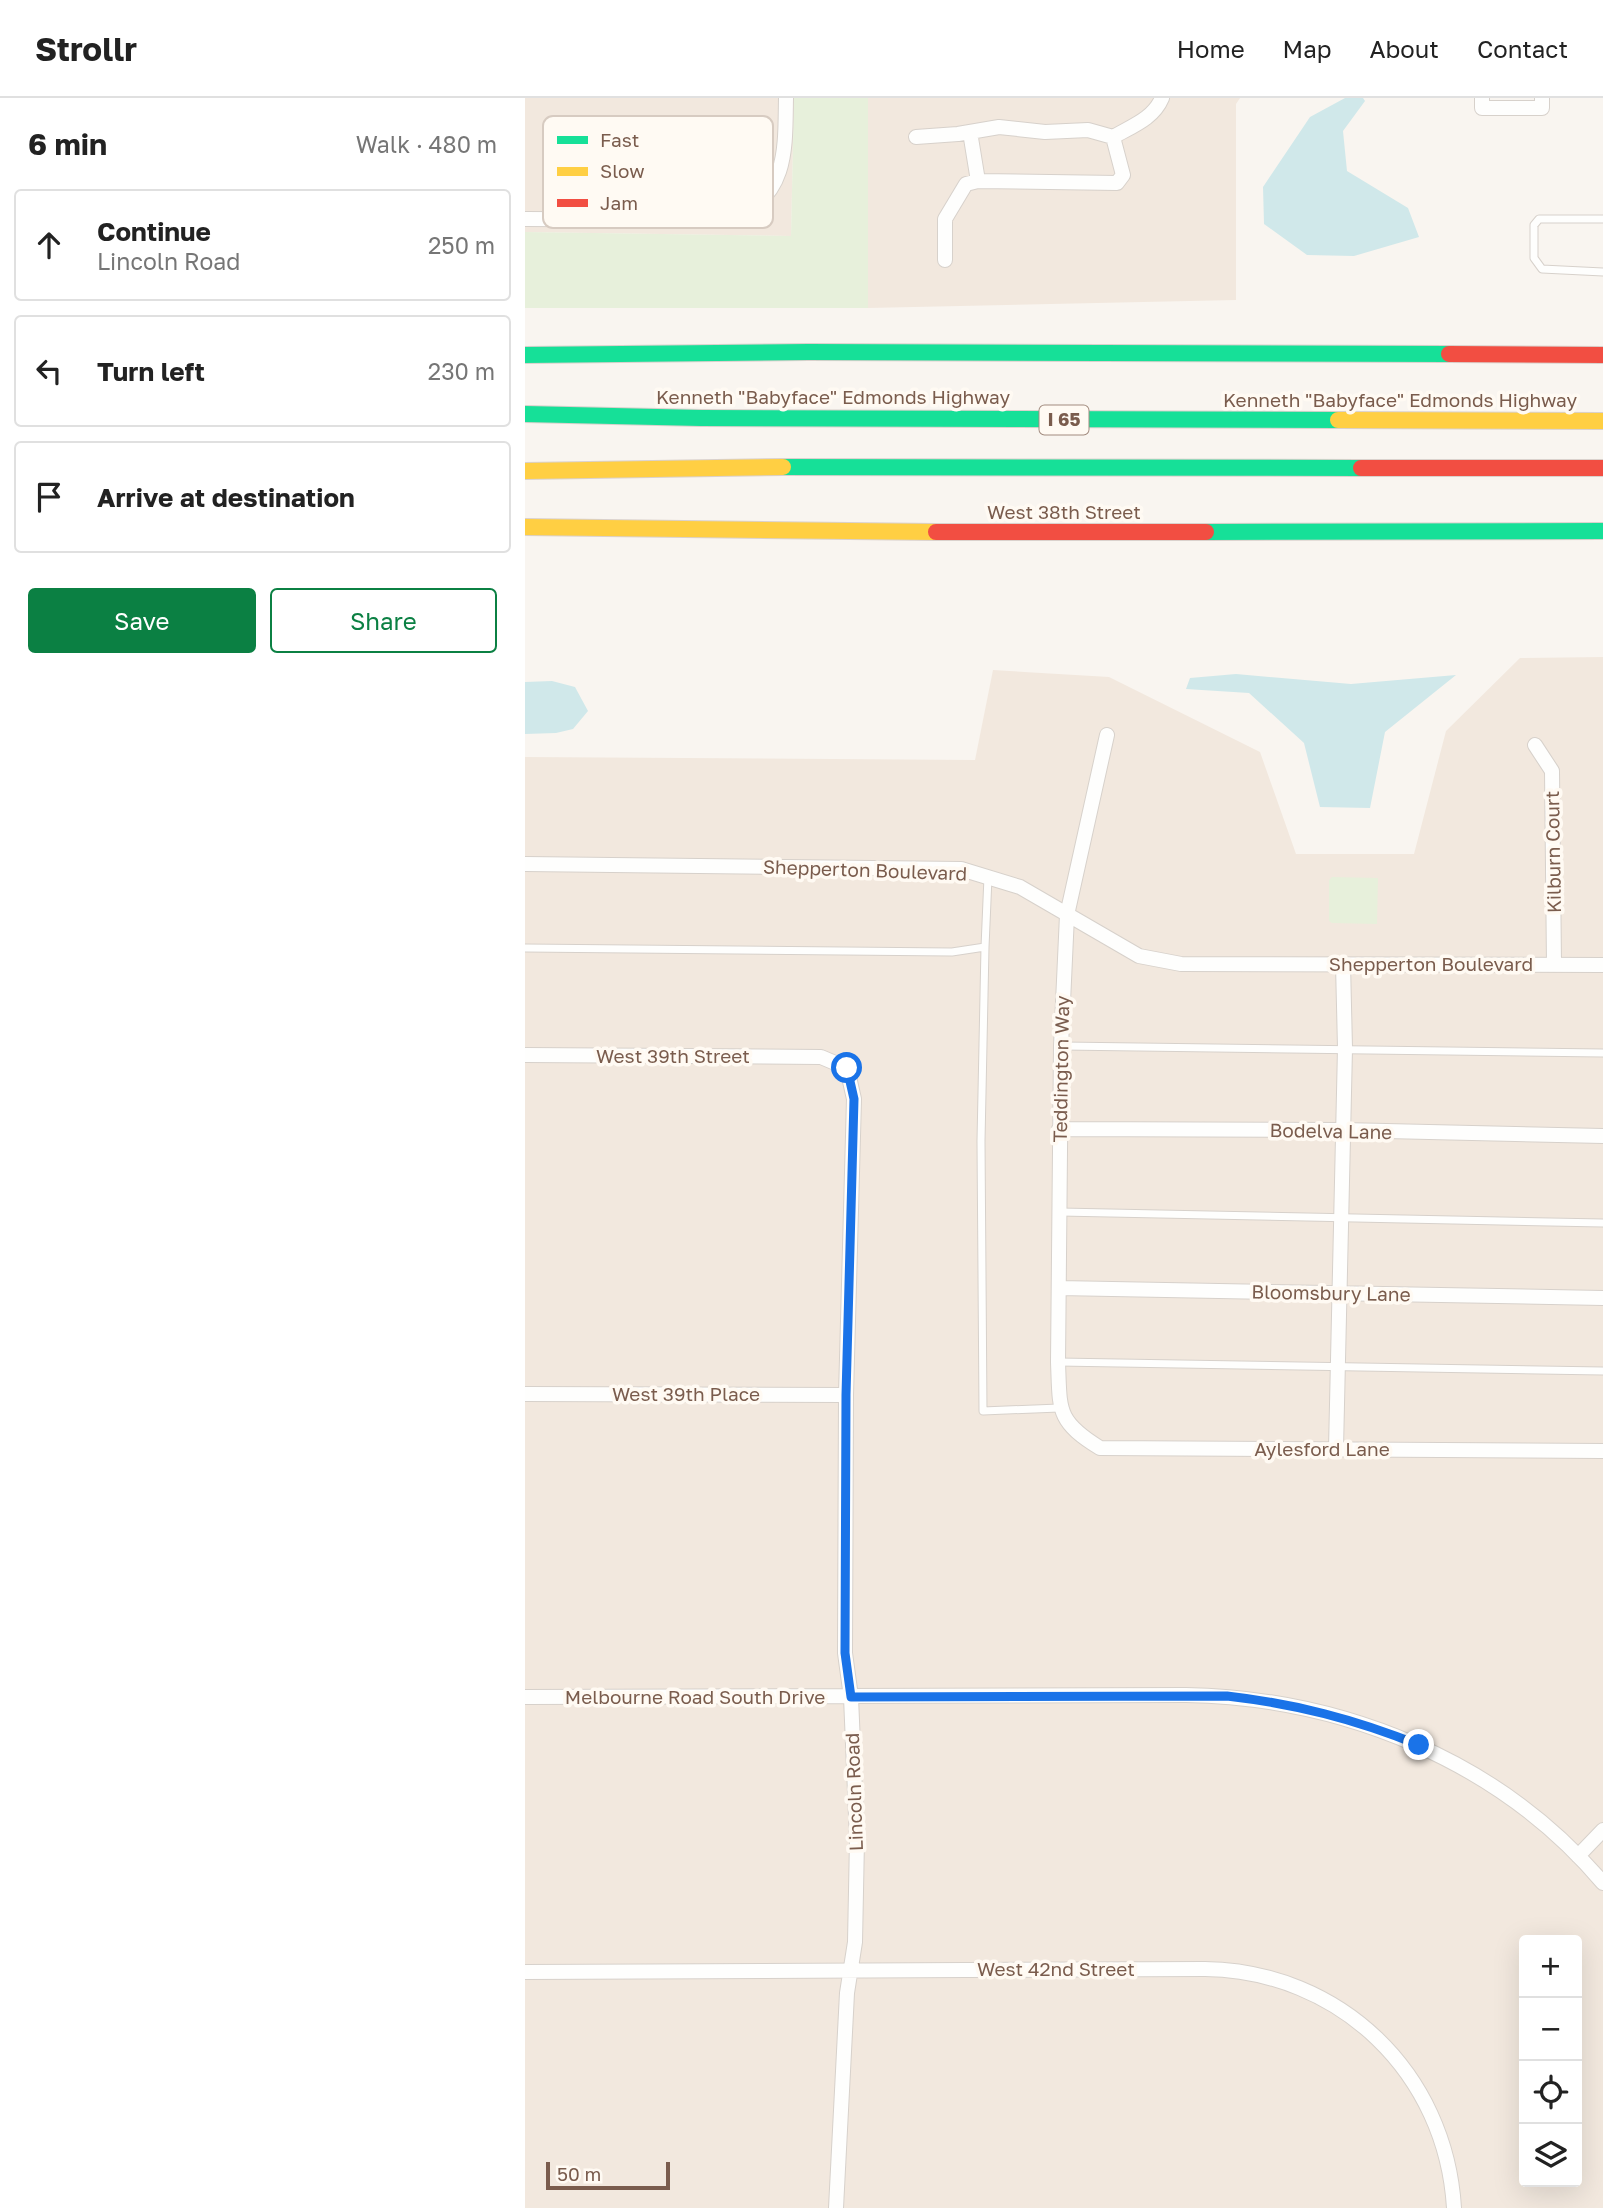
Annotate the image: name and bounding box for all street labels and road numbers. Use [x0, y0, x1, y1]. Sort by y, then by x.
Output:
street label: Kenneth "Babyface" Edmonds Highway [656, 385, 1010, 408]
street label: Kenneth "Babyface" Edmonds Highway [1223, 388, 1577, 411]
road number: I 65 [1039, 406, 1089, 434]
street label: West 38th Street [987, 500, 1141, 523]
street label: Kilburn Court [1540, 791, 1565, 913]
street label: Shepperton Boulevard [762, 854, 968, 885]
street label: Shepperton Boulevard [1329, 952, 1533, 975]
street label: Teddington Way [1048, 995, 1073, 1143]
street label: West 39th Street [596, 1044, 750, 1067]
street label: Bodelva Lane [1270, 1118, 1392, 1143]
street label: Bloomsbury Lane [1251, 1280, 1411, 1305]
street label: West 39th Place [612, 1382, 760, 1405]
street label: Aylesford Lane [1254, 1437, 1390, 1460]
street label: Melbourne Road South Drive [565, 1685, 825, 1708]
street label: Lincoln Road [840, 1732, 867, 1852]
street label: West 42nd Street [977, 1957, 1135, 1980]

